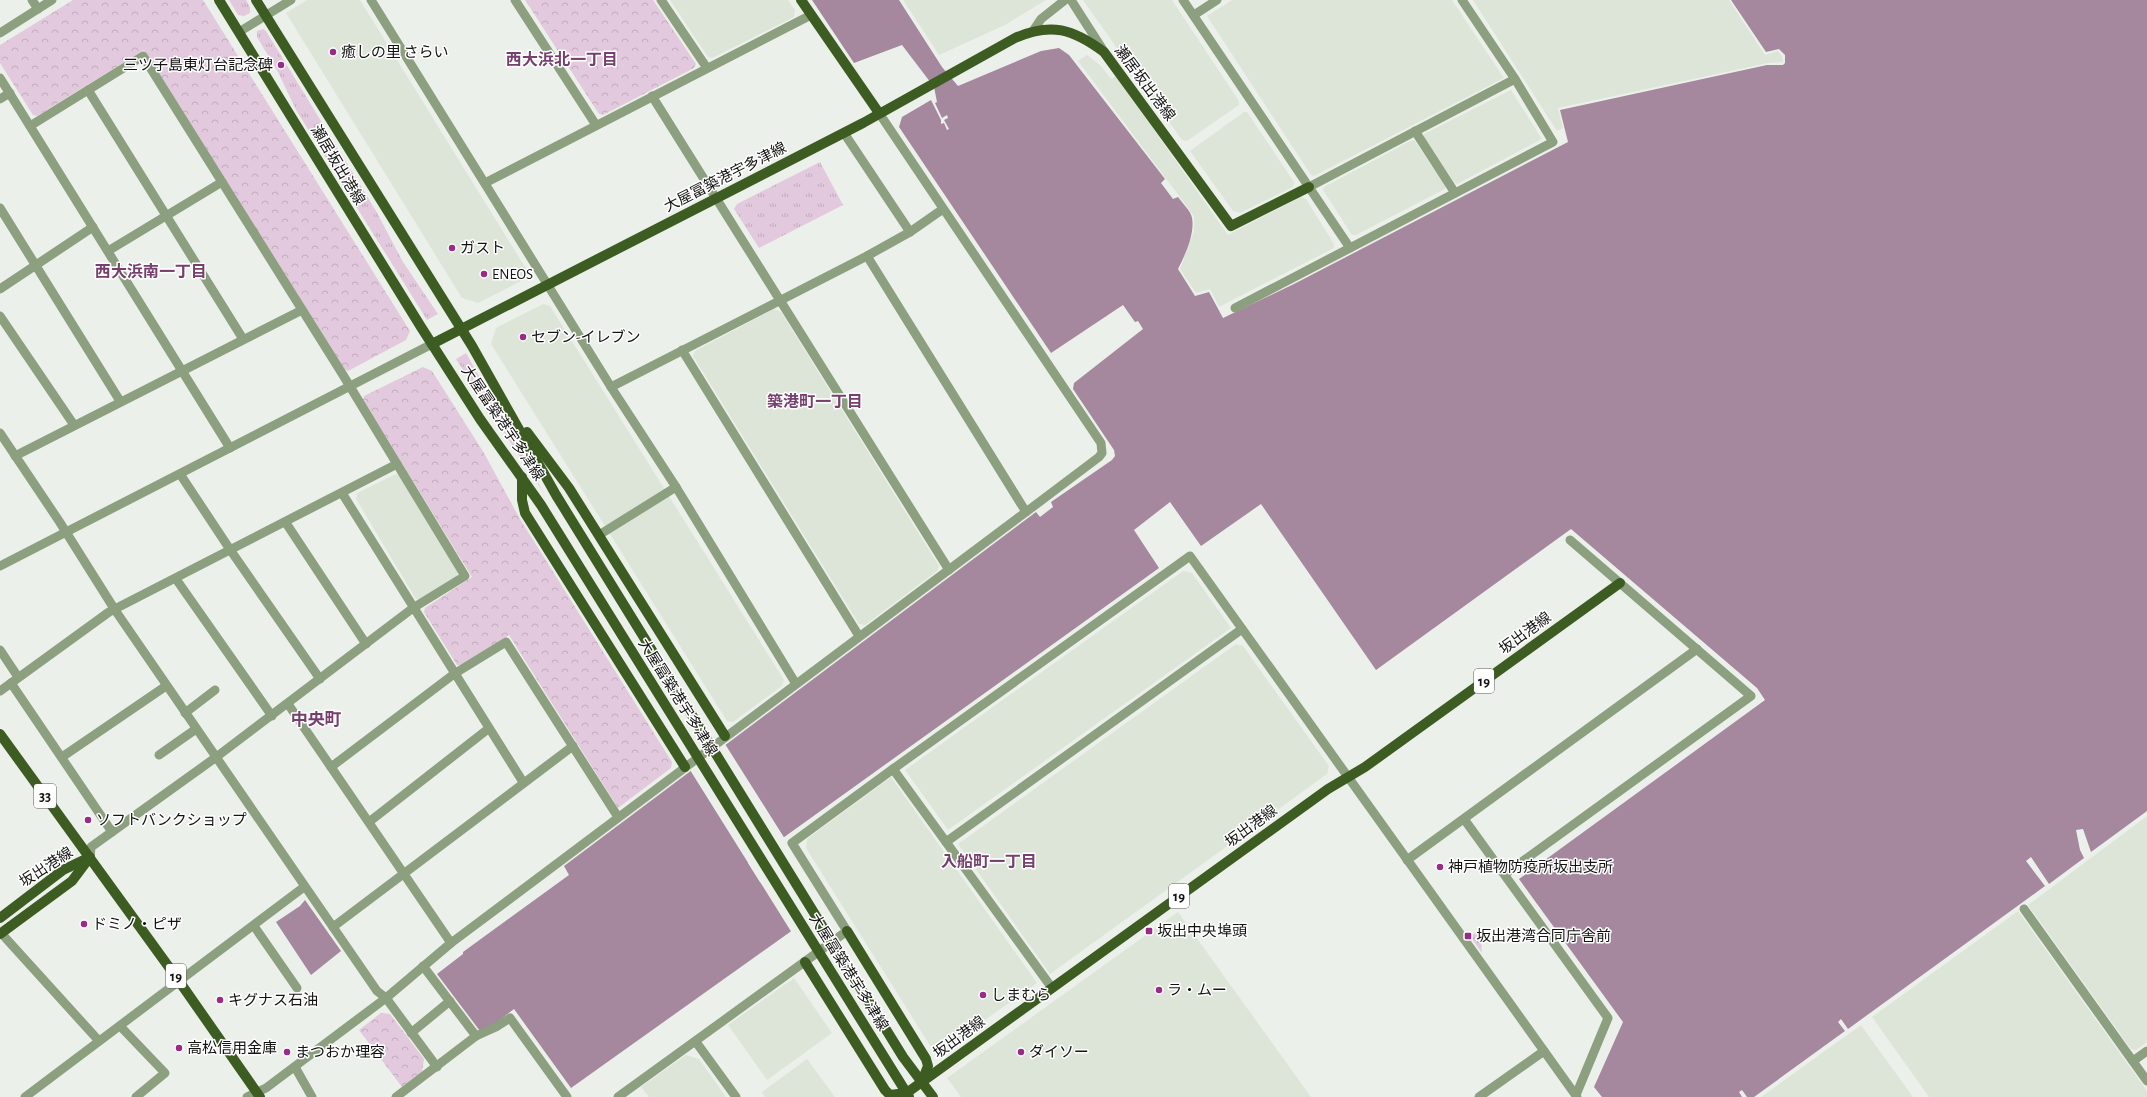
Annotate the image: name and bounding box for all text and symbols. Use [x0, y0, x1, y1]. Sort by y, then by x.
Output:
street label: 瀬居坂出港線 [1112, 42, 1178, 124]
place label: 癒しの里 さらい [341, 44, 448, 60]
marker: 癒しの里 さらい [328, 47, 338, 57]
district label: 西大浜北一丁目 [506, 51, 618, 68]
place label: 三ツ子島東灯台記念碑 [123, 57, 273, 73]
marker: 三ツ子島東灯台記念碑 [276, 60, 286, 70]
street label: 瀬居坂出港線 [308, 122, 368, 208]
street label: 大屋冨築港宇多津線 [661, 139, 789, 215]
place label: ガスト [460, 240, 505, 256]
marker: ガスト [447, 243, 457, 253]
district label: 西大浜南一丁目 [95, 263, 207, 280]
place label: ENEOS [492, 267, 533, 282]
marker: ENEOS [479, 269, 489, 279]
place label: セブン-イレブン [531, 329, 641, 345]
marker: セブン-イレブン [518, 332, 528, 342]
street label: 大屋冨築港宇多津線 [459, 363, 547, 483]
district label: 築港町一丁目 [767, 393, 863, 410]
street label: 坂出港線 [1496, 609, 1554, 657]
street label: 大屋冨築港宇多津線 [635, 636, 721, 758]
road number: 19 [1474, 669, 1494, 693]
district label: 中央町 [291, 711, 342, 728]
road number: 33 [34, 784, 56, 808]
street label: 坂出港線 [1222, 802, 1280, 850]
place label: ソフトバンクショップ [96, 812, 247, 828]
marker: ソフトバンクショップ [83, 815, 93, 825]
street label: 坂出港線 [16, 844, 76, 890]
district label: 入船町一丁目 [941, 853, 1037, 870]
place label: 神戸植物防疫所坂出支所 [1448, 858, 1613, 875]
marker: 神戸植物防疫所坂出支所 [1435, 862, 1445, 872]
road number: 19 [1169, 884, 1189, 908]
street label: 大屋冨築港宇多津線 [806, 911, 892, 1033]
place label: ドミノ・ピザ [92, 917, 182, 932]
marker: ドミノ・ピザ [79, 919, 89, 929]
place label: 坂出中央埠頭 [1157, 922, 1247, 939]
marker: 坂出中央埠頭 [1144, 926, 1154, 936]
place label: 坂出港湾合同庁舎前 [1476, 928, 1611, 944]
marker: 坂出港湾合同庁舎前 [1463, 931, 1473, 941]
road number: 19 [166, 964, 186, 988]
place label: ラ・ムー [1167, 983, 1227, 998]
marker: ラ・ムー [1154, 985, 1164, 995]
place label: しまむら [991, 987, 1051, 1003]
marker: しまむら [978, 990, 988, 1000]
place label: キグナス石油 [228, 992, 318, 1008]
marker: キグナス石油 [215, 995, 225, 1005]
street label: 坂出港線 [930, 1013, 988, 1061]
place label: 高松信用金庫 [187, 1040, 277, 1056]
marker: 高松信用金庫 [174, 1043, 184, 1053]
place label: まつおか理容 [295, 1044, 385, 1060]
place label: ダイソー [1029, 1044, 1089, 1060]
marker: まつおか理容 [282, 1047, 292, 1057]
marker: ダイソー [1016, 1047, 1026, 1057]

